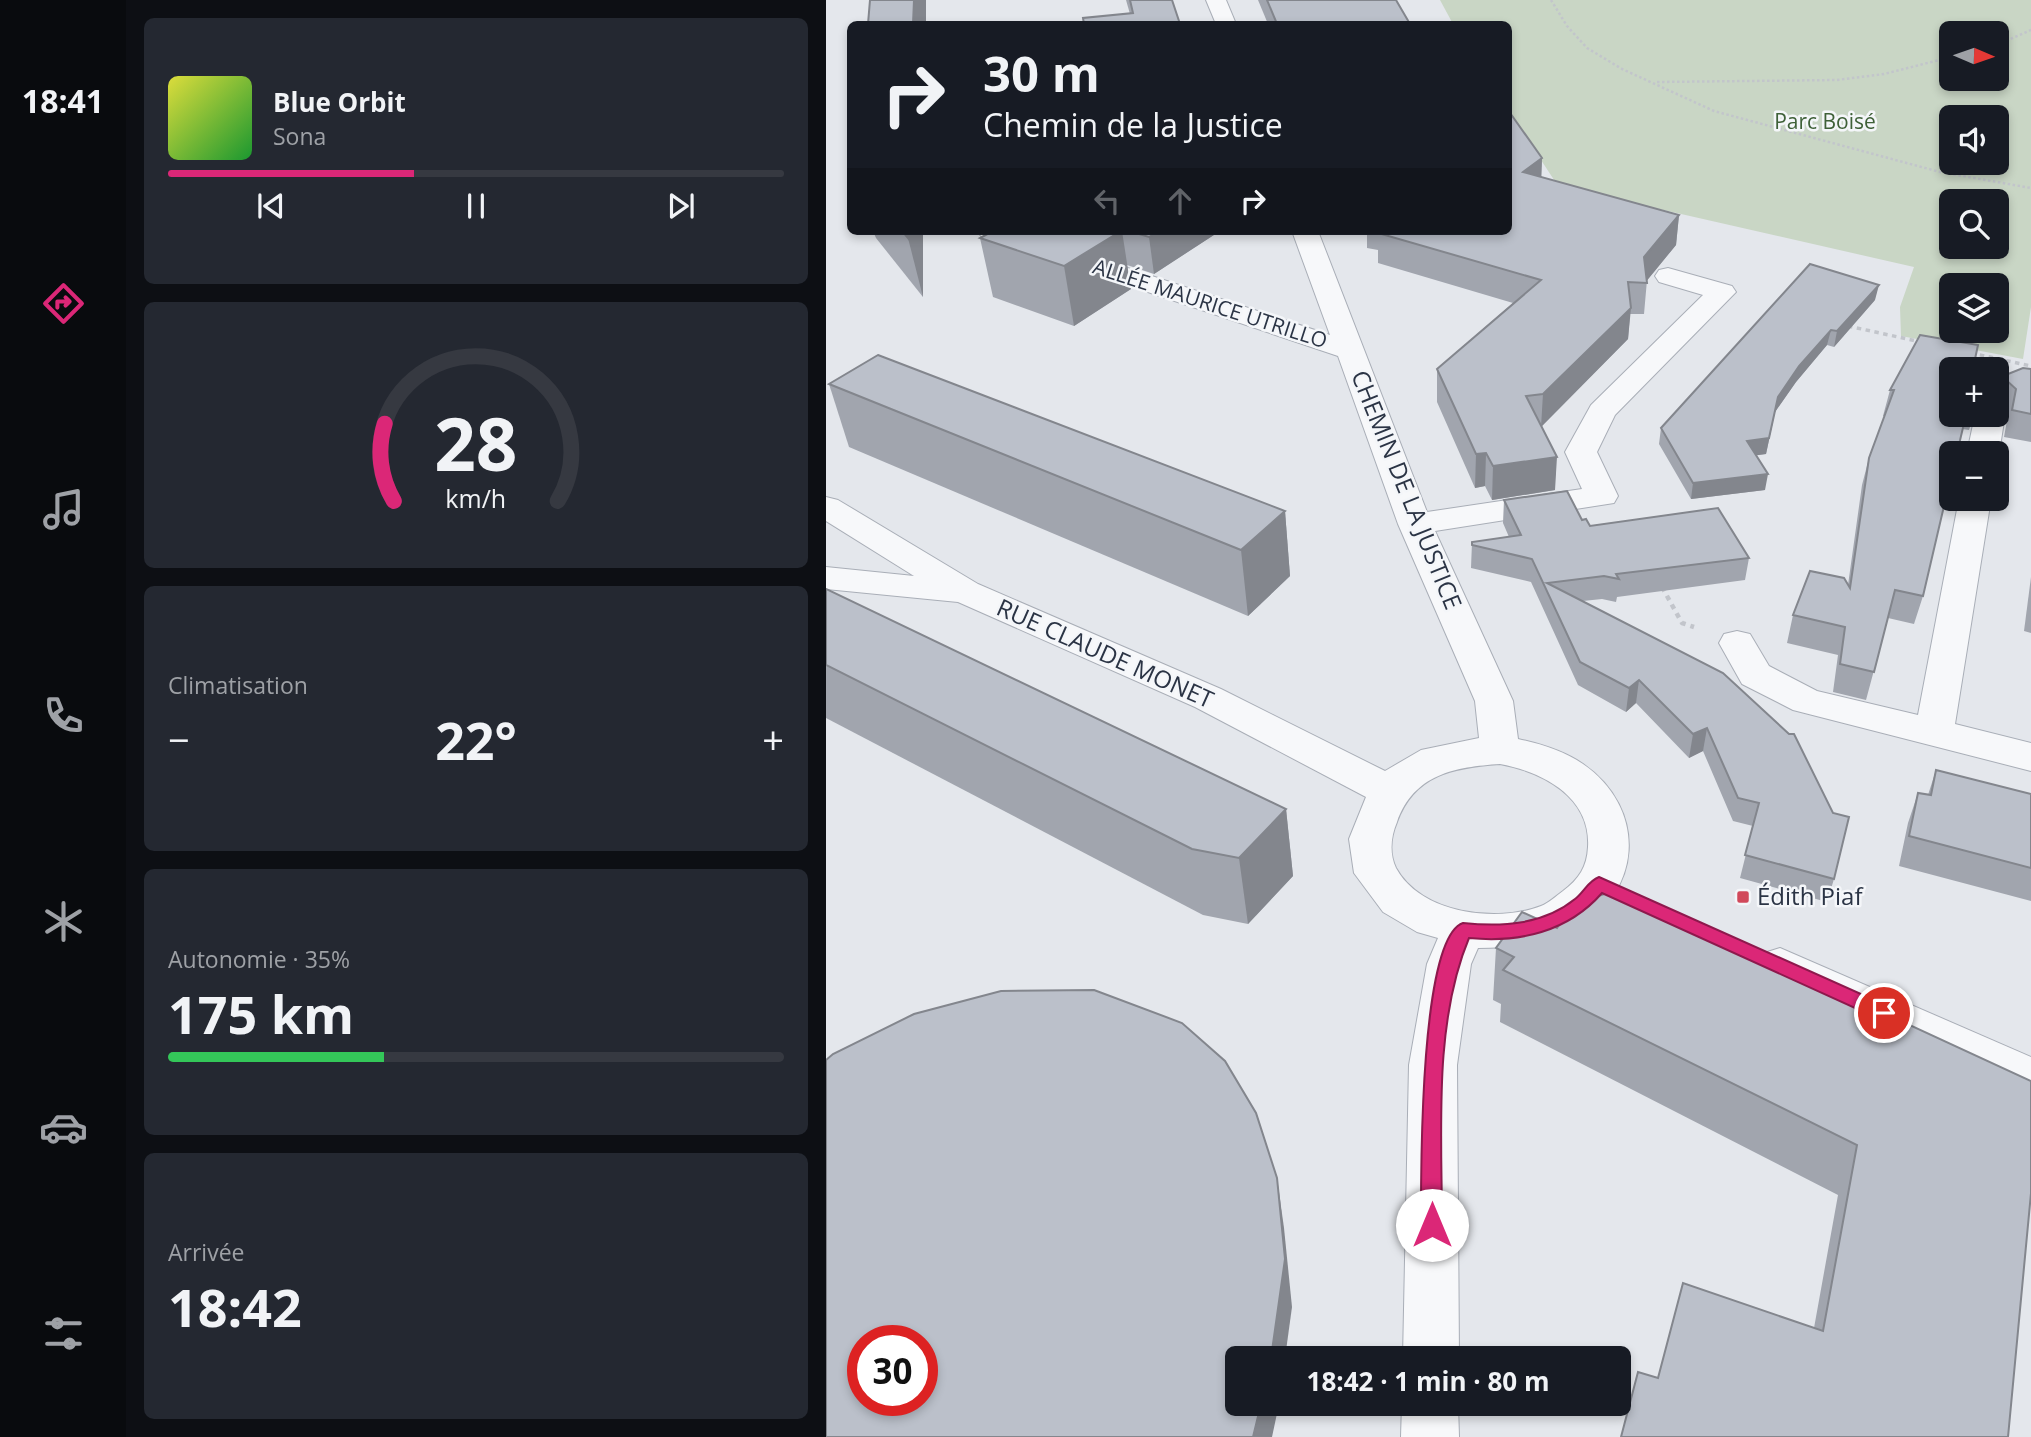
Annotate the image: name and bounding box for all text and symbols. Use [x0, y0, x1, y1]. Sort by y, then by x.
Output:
north arrow [1939, 21, 2009, 91]
map controls [1939, 21, 2009, 511]
text: 30 m [983, 40, 1100, 106]
icon: right [868, 49, 959, 140]
text: 18:41 [22, 79, 104, 122]
text: Blue Orbit [273, 84, 406, 120]
text: Chemin de la Justice [983, 103, 1283, 146]
button: sound [1939, 105, 2009, 175]
park label: Parc Boisé [1774, 107, 1876, 135]
text: Sona [273, 120, 326, 152]
icon: left [1088, 182, 1126, 220]
icon: ahead [1161, 182, 1199, 220]
icon: right [1234, 182, 1272, 220]
icon: previous [252, 187, 290, 225]
icon: pause [457, 187, 495, 225]
icon: next [662, 187, 700, 225]
button: search [1939, 189, 2009, 259]
street label: ALLÉE MAURICE UTRILLO [1090, 252, 1331, 354]
button: layers [1939, 273, 2009, 343]
icon: directions [39, 279, 88, 328]
button: + [1939, 357, 2009, 427]
street label: CHEMIN DE LA JUSTICE [1344, 365, 1470, 614]
text: 28 [434, 393, 518, 492]
button: − [1939, 441, 2009, 511]
text: km/h [446, 480, 506, 514]
icon: music [39, 485, 88, 534]
street label: RUE CLAUDE MONET [992, 590, 1219, 715]
text: Climatisation [168, 669, 308, 701]
icon: phone [39, 691, 88, 740]
text: 22° [435, 704, 517, 775]
text: − [168, 713, 190, 765]
text: + [762, 713, 784, 765]
place label: Édith Piaf [1757, 879, 1864, 912]
marker: Édith Piaf [1735, 889, 1751, 905]
icon: climate [39, 897, 88, 946]
text: Autonomie · 35% [168, 943, 350, 975]
text: 175 km [168, 978, 354, 1049]
pin [1854, 983, 1914, 1043]
icon: arrive [1865, 994, 1903, 1032]
icon: car [39, 1103, 88, 1152]
position arrow [1395, 1188, 1469, 1262]
text: Arrivée [168, 1236, 244, 1268]
text: 18:42 [168, 1271, 302, 1342]
icon: filters [39, 1309, 88, 1358]
speed limit sign: 30 [847, 1325, 938, 1416]
text: 18:42 · 1 min · 80 m [1307, 1363, 1549, 1399]

